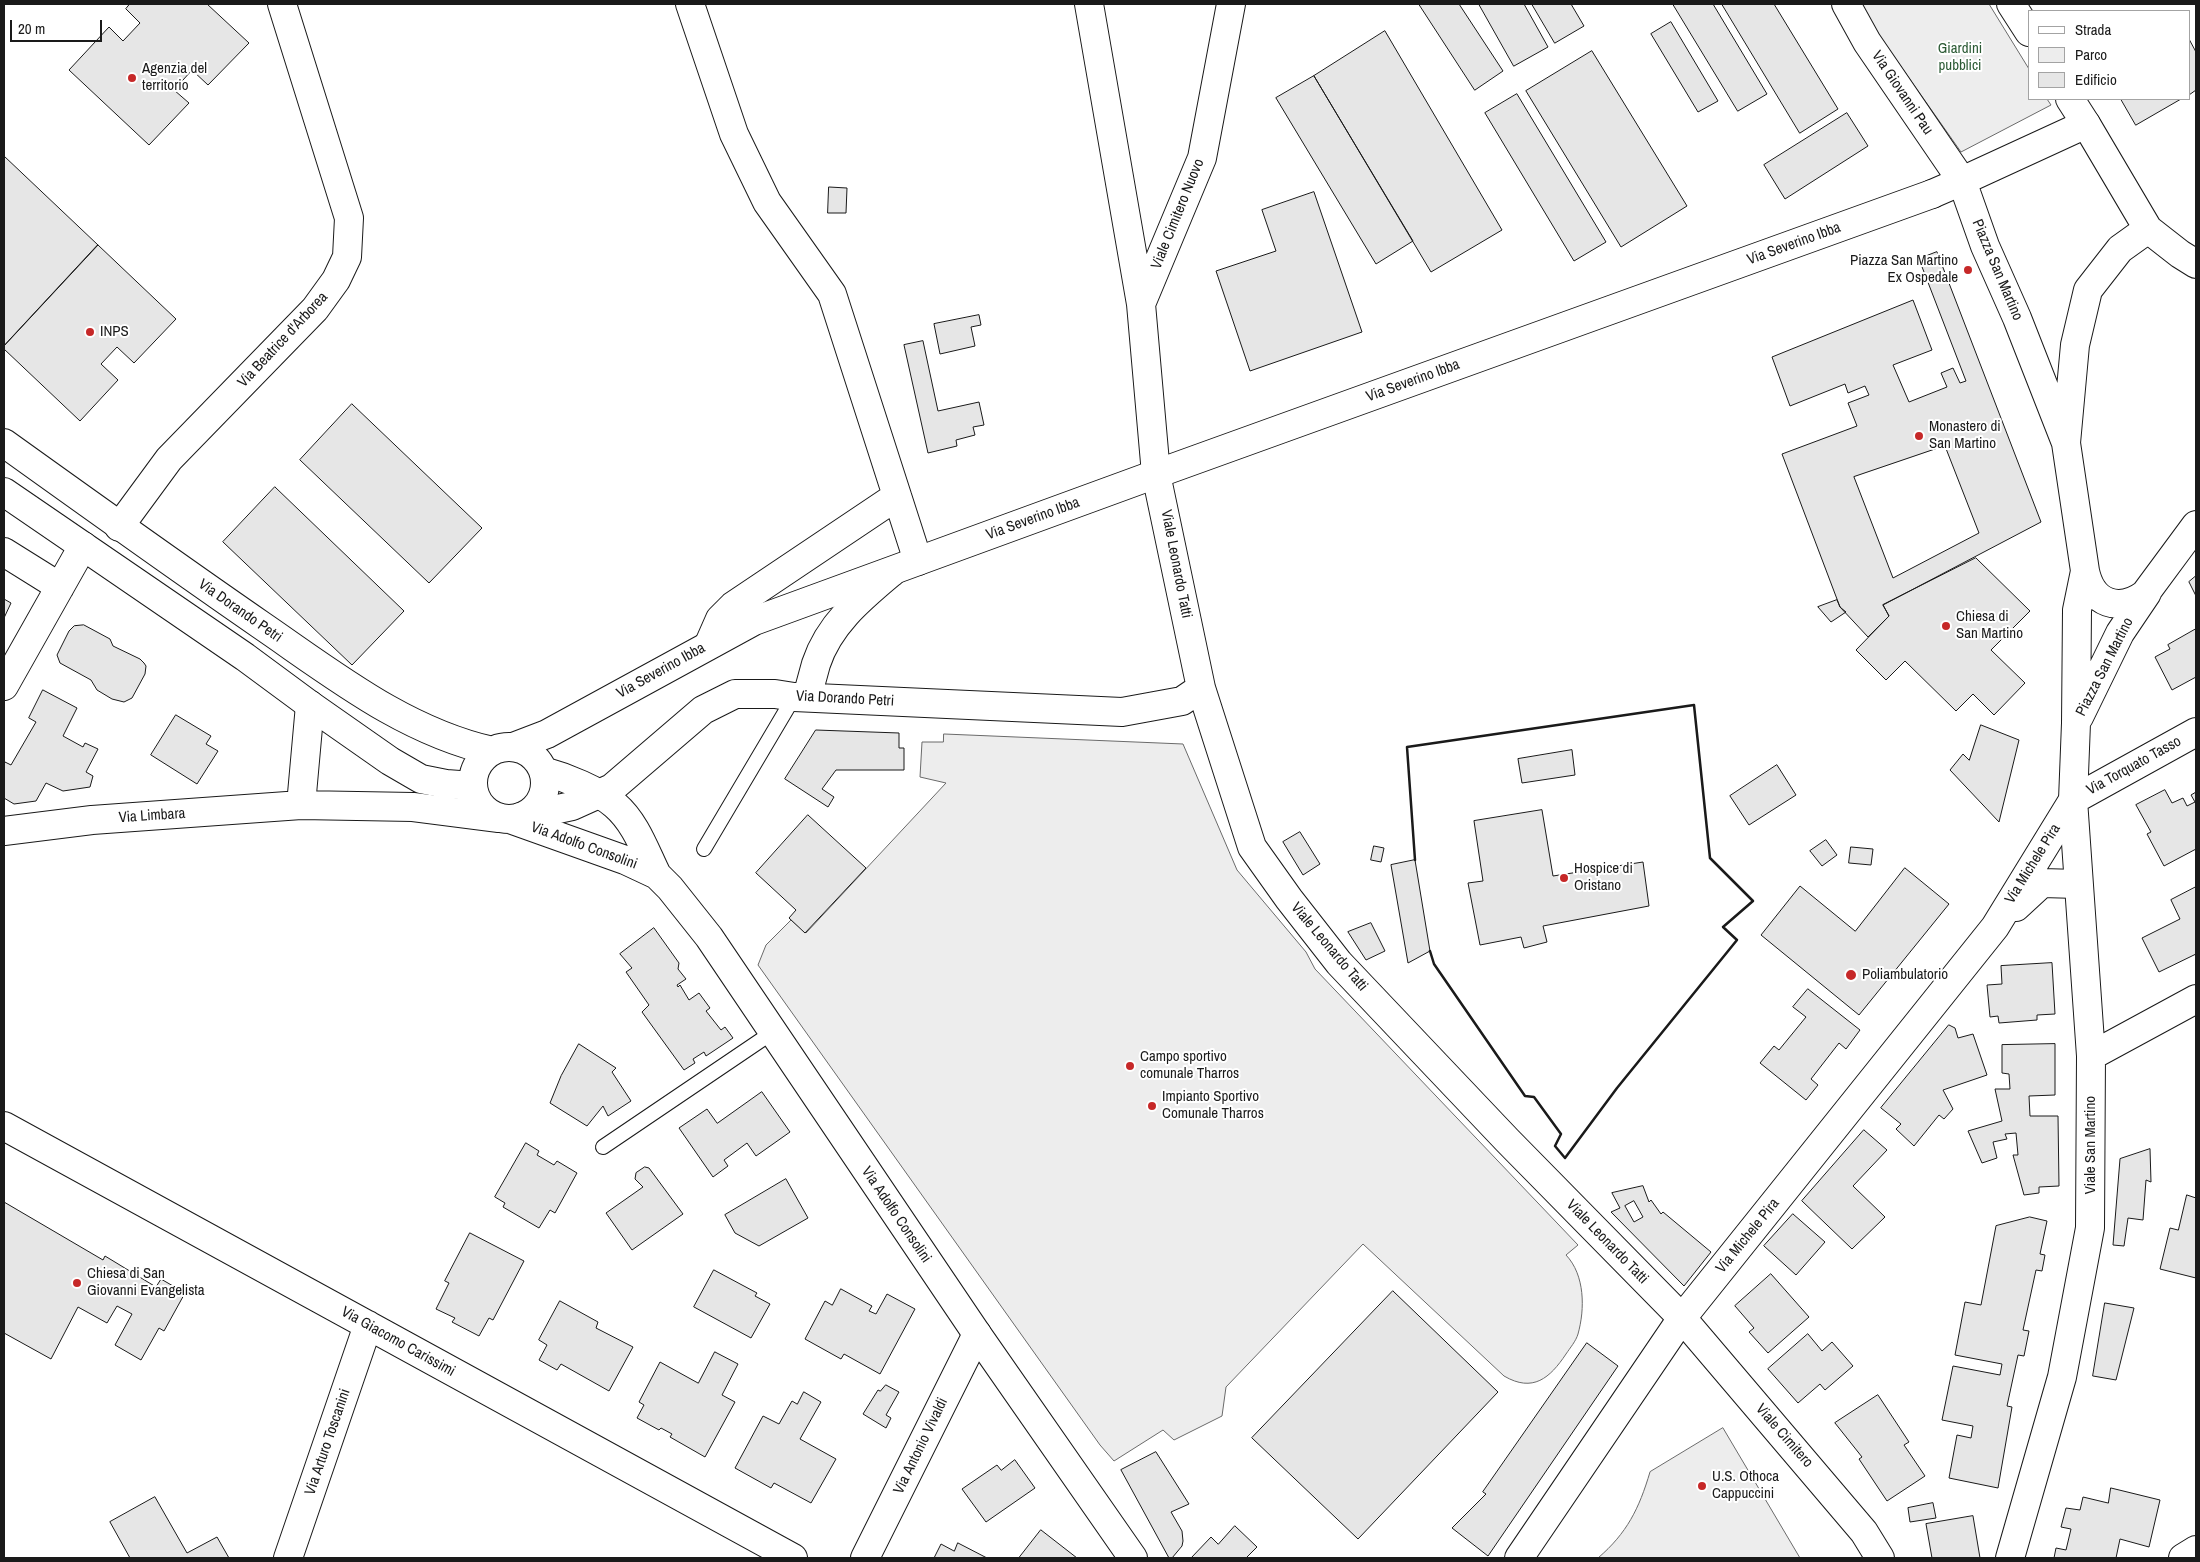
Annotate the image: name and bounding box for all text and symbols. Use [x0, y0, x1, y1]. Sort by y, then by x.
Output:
scale bar [12, 10, 105, 42]
legend [2028, 10, 2190, 100]
text: 20 m [18, 18, 45, 39]
text: Strada [2075, 19, 2111, 40]
park label: Giardini pubblici [1938, 40, 1982, 75]
text: Parco [2075, 44, 2107, 65]
street label: Via Giovanni Pau [1867, 48, 1937, 138]
place label: Agenzia del territorio [142, 60, 207, 95]
text: Edificio [2075, 69, 2117, 90]
marker: Agenzia del territorio [126, 72, 138, 84]
street label: Viale Cimitero Nuovo [1148, 156, 1208, 272]
street label: Piazza San Martino [1968, 217, 2026, 323]
street label: Via Severino Ibba [1745, 219, 1843, 269]
place label: Piazza San Martino Ex Ospedale [1850, 252, 1958, 287]
marker: Piazza San Martino Ex Ospedale [1962, 264, 1974, 276]
street label: Via Beatrice d'Arborea [234, 289, 332, 391]
place label: INPS [100, 323, 129, 341]
marker: INPS [84, 326, 96, 338]
street label: Via Severino Ibba [1364, 356, 1462, 406]
place label: Monastero di San Martino [1929, 418, 2001, 453]
marker: Monastero di San Martino [1913, 430, 1925, 442]
street label: Via Severino Ibba [984, 494, 1082, 544]
street label: Viale Leonardo Tatti [1157, 508, 1195, 620]
street label: Via Dorando Petri [195, 575, 285, 647]
place label: Chiesa di San Martino [1956, 608, 2023, 643]
street label: Piazza San Martino [2072, 615, 2138, 719]
marker: Chiesa di San Martino [1940, 620, 1952, 632]
street label: Via Severino Ibba [614, 639, 708, 703]
street label: Via Dorando Petri [795, 687, 895, 711]
street label: Via Torquato Tasso [2084, 733, 2184, 799]
street label: Via Limbara [118, 805, 186, 827]
street label: Via Adolfo Consolini [528, 818, 640, 874]
street label: Via Michele Pira [2001, 821, 2065, 907]
place label: Hospice di Oristano [1574, 860, 1633, 895]
marker: Hospice di Oristano [1558, 872, 1570, 884]
street label: Viale Leonardo Tatti [1287, 899, 1371, 995]
place label: Poliambulatorio [1862, 966, 1948, 984]
marker: Poliambulatorio [1844, 968, 1858, 982]
place label: Campo sportivo comunale Tharros [1140, 1048, 1239, 1083]
marker: Campo sportivo comunale Tharros [1124, 1060, 1136, 1072]
place label: Impianto Sportivo Comunale Tharros [1162, 1088, 1264, 1123]
street label: Viale San Martino [2082, 1096, 2100, 1194]
marker: Impianto Sportivo Comunale Tharros [1146, 1100, 1158, 1112]
street label: Via Adolfo Consolini [857, 1164, 935, 1266]
street label: Via Michele Pira [1712, 1195, 1784, 1277]
street label: Viale Leonardo Tatti [1562, 1196, 1652, 1288]
place label: Chiesa di San Giovanni Evangelista [87, 1265, 205, 1300]
marker: Chiesa di San Giovanni Evangelista [71, 1277, 83, 1289]
street label: Via Giacomo Carissimi [338, 1303, 458, 1381]
street label: Via Arturo Toscanini [301, 1386, 355, 1498]
street label: Via Antonio Vivaldi [890, 1395, 952, 1497]
street label: Viale Cimitero [1751, 1401, 1817, 1471]
place label: U.S. Othoca Cappuccini [1712, 1468, 1779, 1503]
marker: U.S. Othoca Cappuccini [1696, 1480, 1708, 1492]

